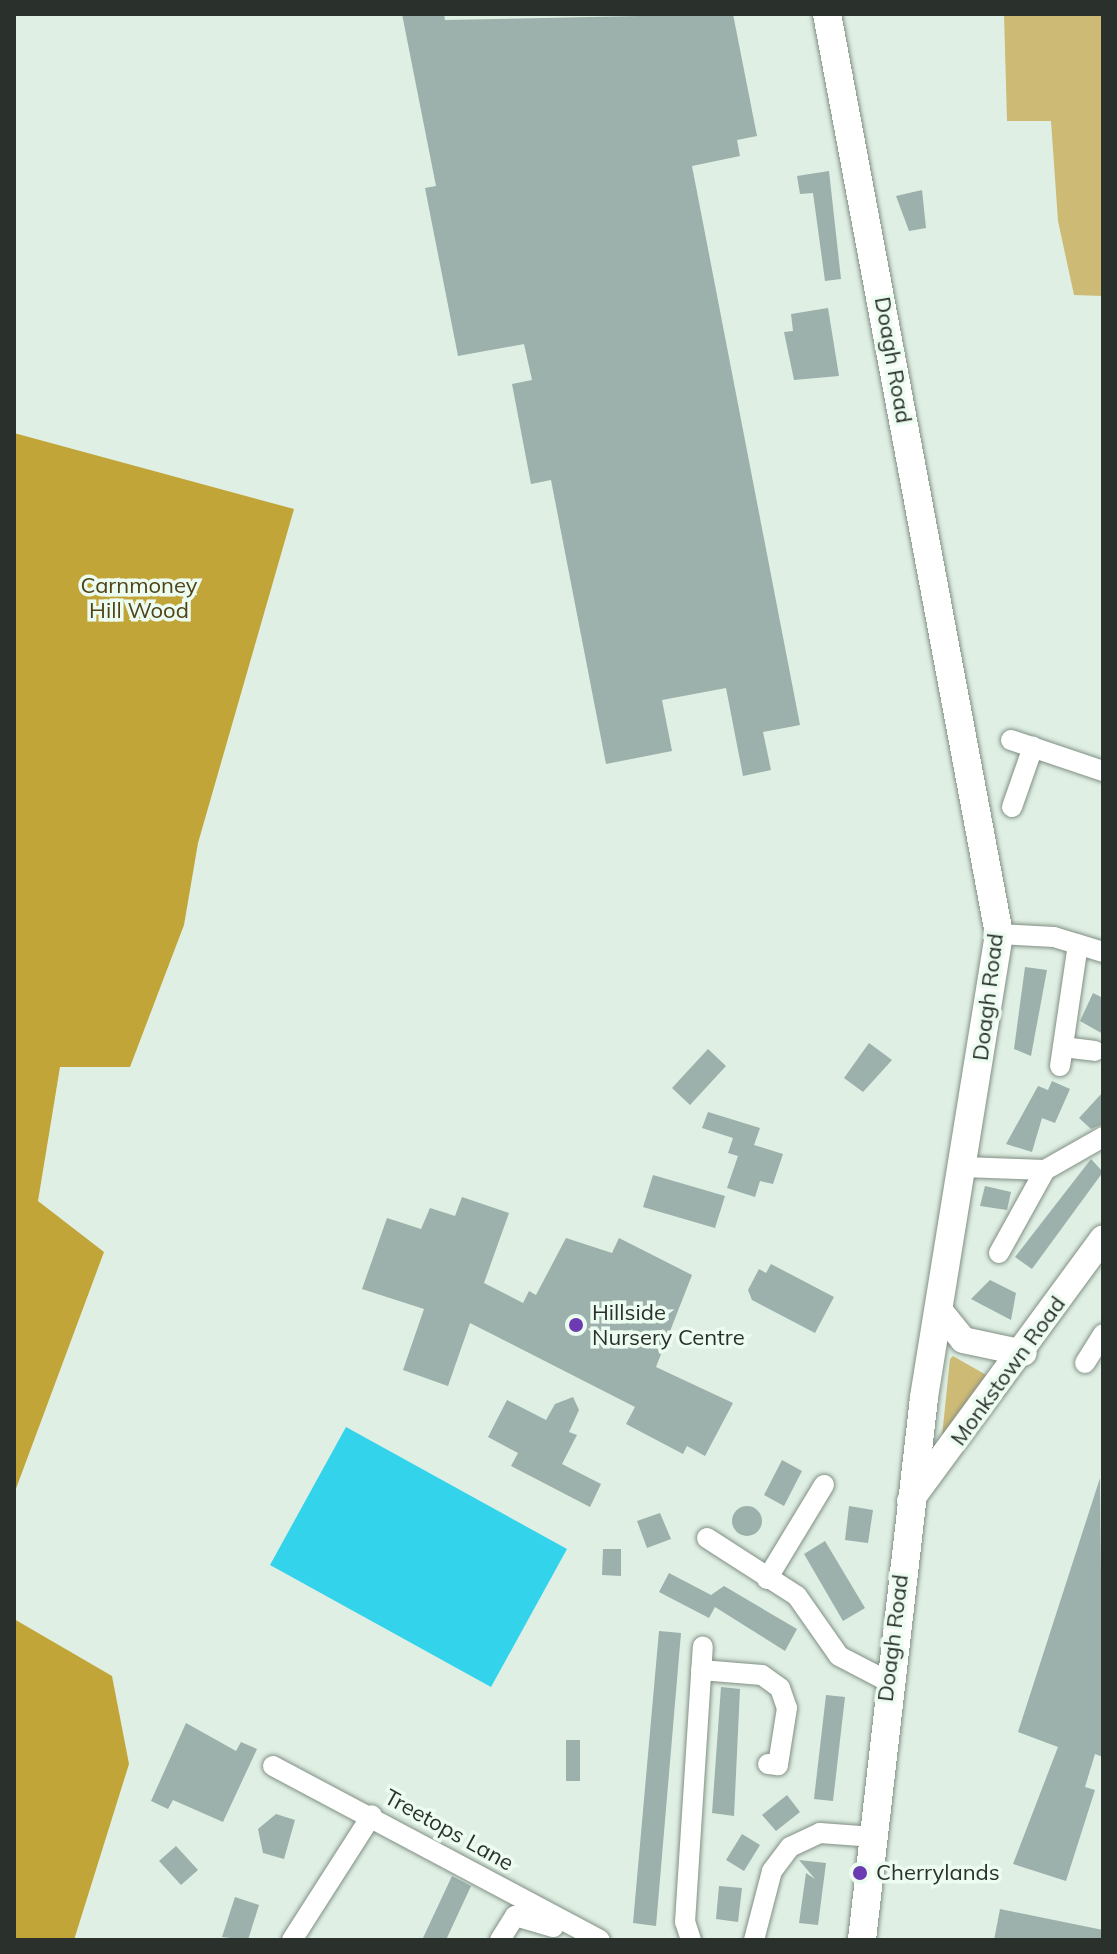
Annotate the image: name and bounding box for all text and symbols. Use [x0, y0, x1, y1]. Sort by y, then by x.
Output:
street label: Doagh Road [869, 295, 917, 425]
park label: Carnmoney Hill Wood [80, 572, 198, 624]
street label: Doagh Road [967, 932, 1009, 1062]
street label: Monkstown Road [945, 1291, 1071, 1451]
place label: Hillside Nursery Centre [592, 1299, 745, 1350]
marker: Hillside Nursery Centre [567, 1316, 585, 1334]
street label: Doagh Road [872, 1573, 914, 1703]
street label: Treetops Lane [380, 1784, 518, 1876]
place label: Cherrylands [876, 1860, 1000, 1886]
marker: Cherrylands [851, 1864, 869, 1882]

